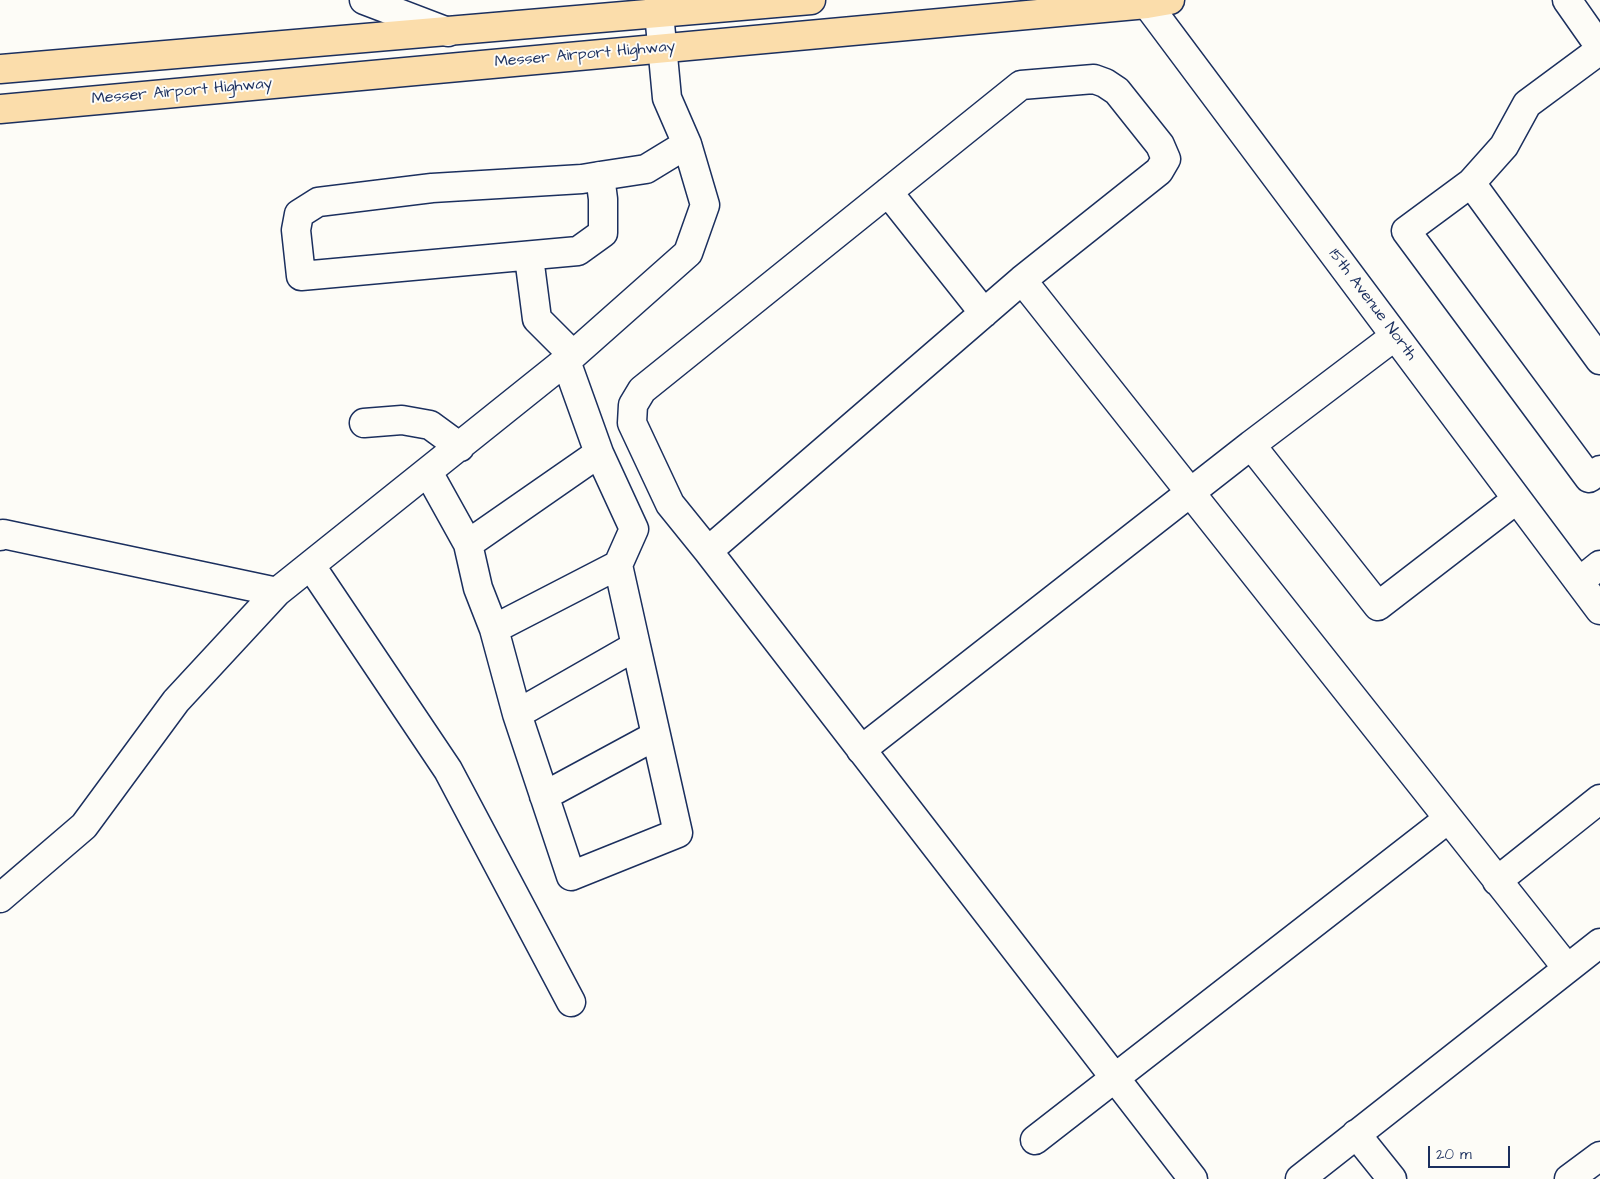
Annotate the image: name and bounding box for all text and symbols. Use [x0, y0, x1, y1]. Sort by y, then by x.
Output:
street label: Messer Airport Highway [494, 38, 676, 72]
street label: Messer Airport Highway [91, 75, 273, 109]
street label: 15th Avenue North [1324, 245, 1420, 365]
scale bar [1430, 1136, 1512, 1168]
text: 20 m [1436, 1144, 1472, 1165]

